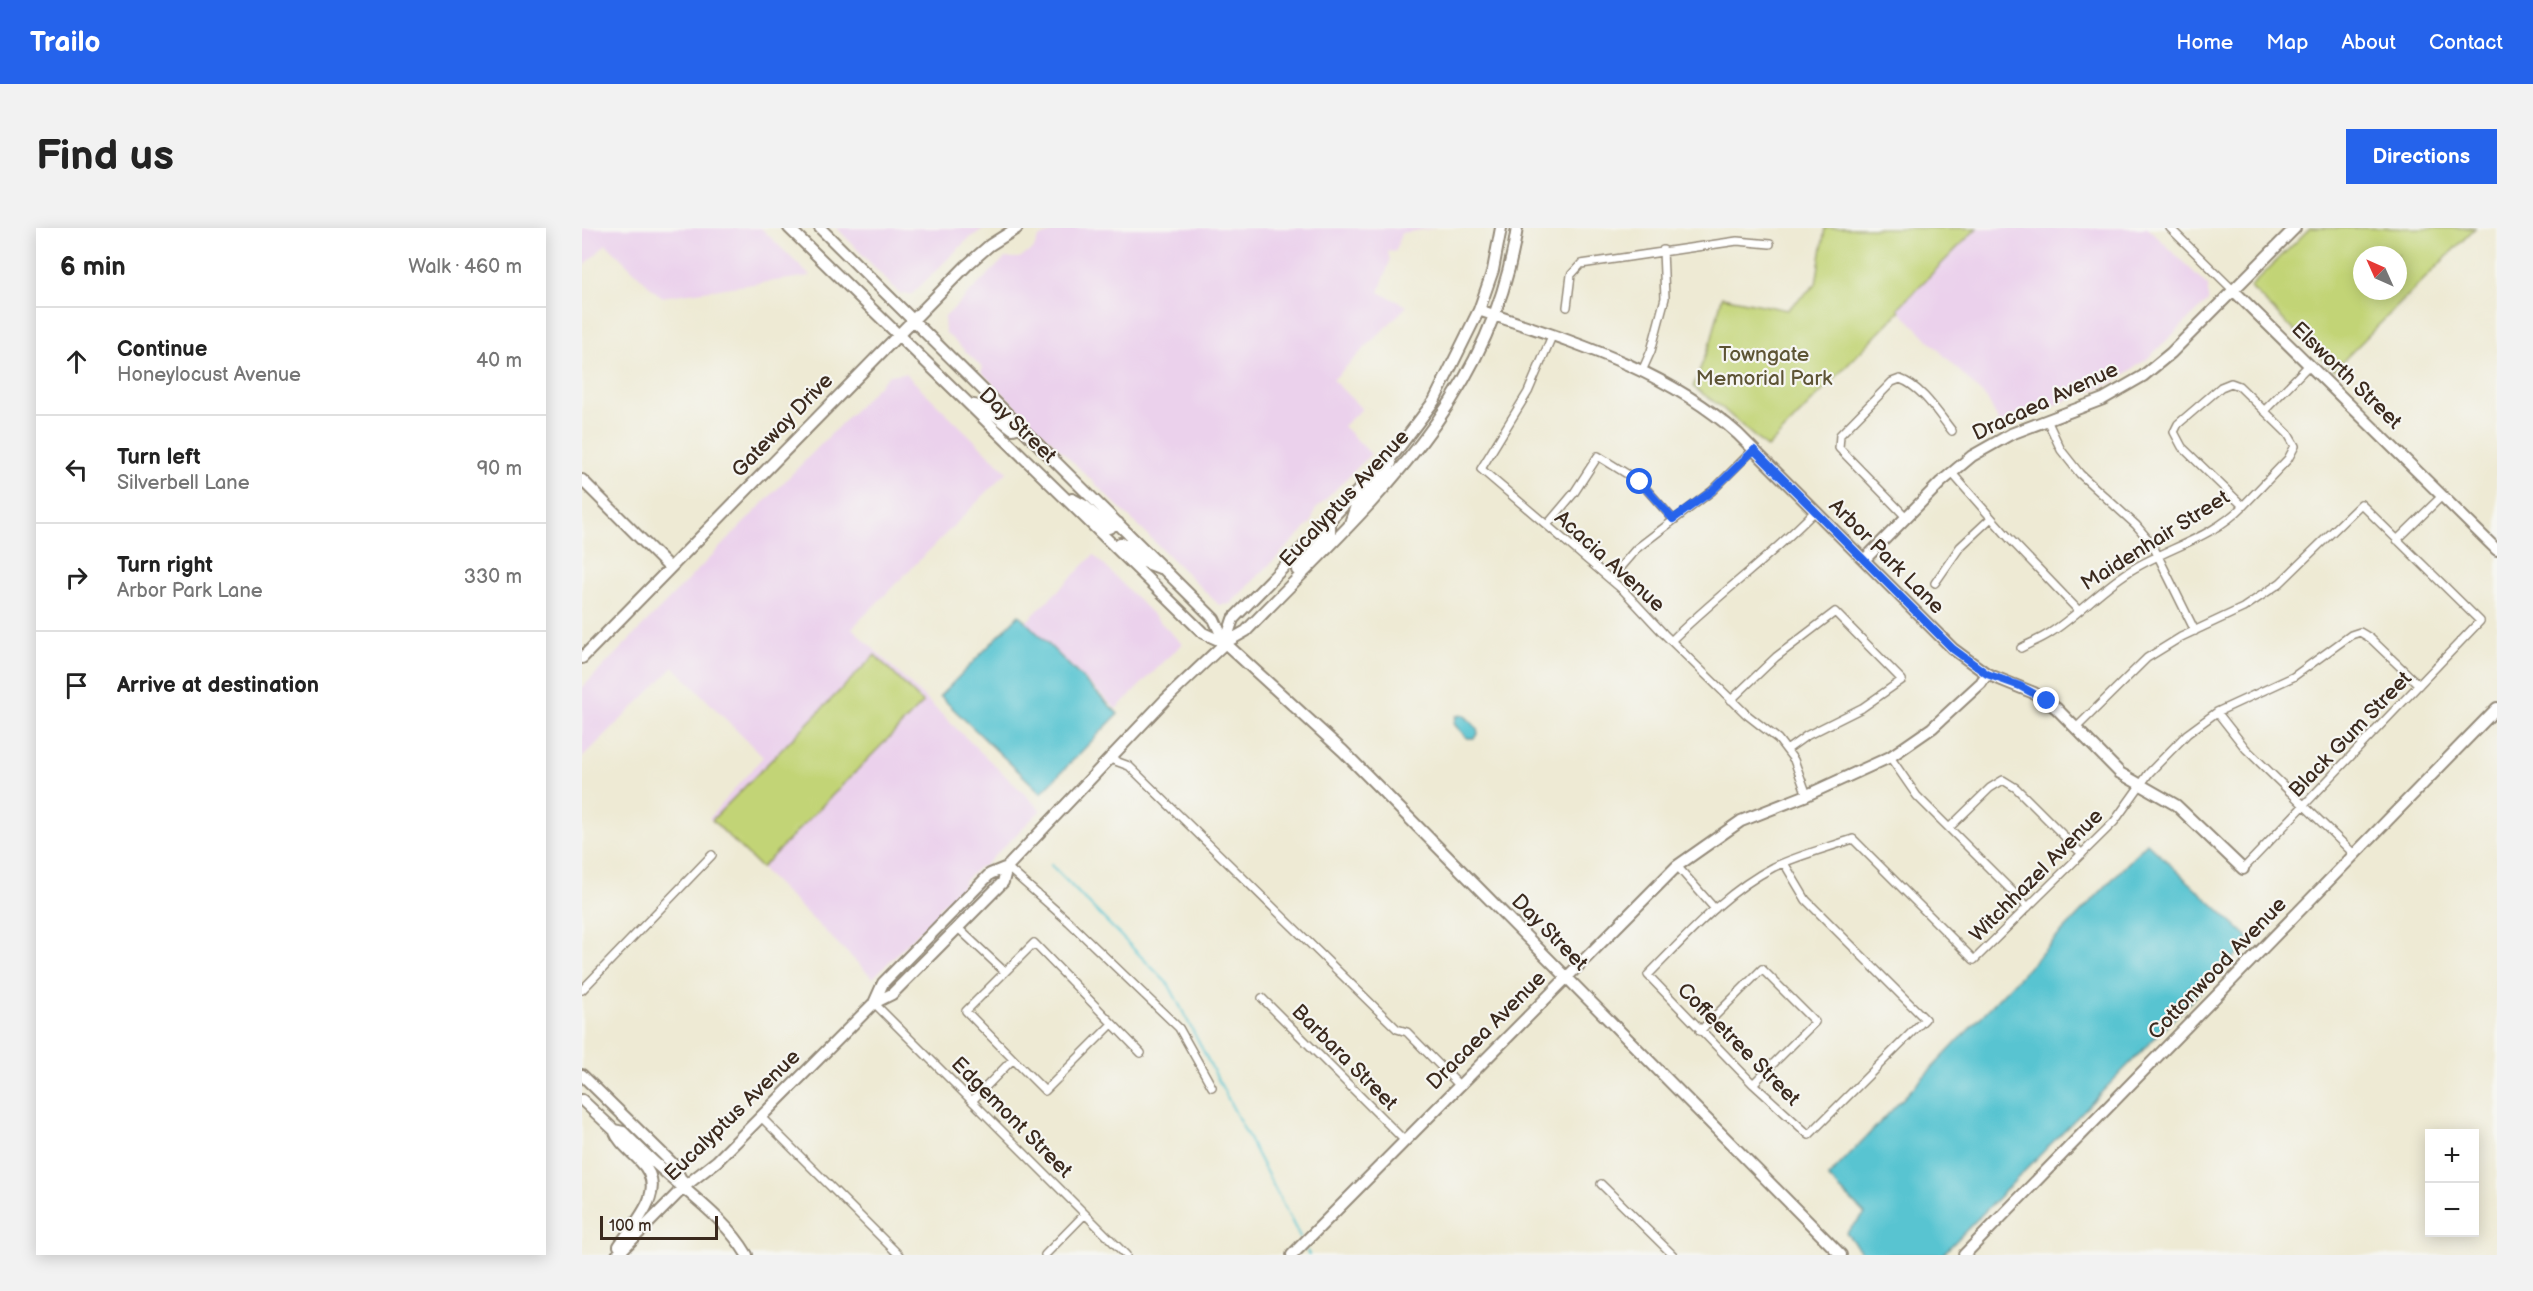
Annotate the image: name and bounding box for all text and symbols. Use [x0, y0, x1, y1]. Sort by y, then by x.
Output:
text: Trailo [30, 26, 101, 59]
text: Home [2176, 30, 2233, 55]
text: Map [2266, 30, 2308, 55]
text: About [2341, 30, 2396, 55]
text: Contact [2429, 30, 2503, 55]
button: Directions [2346, 129, 2497, 184]
text: Find us [36, 131, 174, 182]
north arrow [2353, 246, 2407, 300]
text: 6 min [60, 252, 126, 283]
text: Walk · 460 m [408, 255, 522, 279]
street label: Elsworth Street [2286, 317, 2407, 435]
text: Continue [117, 336, 207, 363]
park label: Towngate Memorial Park [1696, 342, 1833, 391]
icon: ahead [60, 345, 93, 378]
text: 40 m [476, 349, 522, 373]
street label: Dracaea Avenue [1968, 357, 2122, 446]
text: Honeylocust Avenue [117, 363, 301, 387]
street label: Gateway Drive [727, 368, 838, 483]
street label: Day Street [974, 382, 1062, 469]
street label: Eucalyptus Avenue [1274, 424, 1414, 572]
text: Turn left [117, 444, 201, 471]
icon: left [60, 453, 93, 486]
text: 90 m [477, 457, 522, 481]
route start [1626, 468, 1652, 494]
text: Silverbell Lane [117, 471, 250, 495]
street label: Maidenhair Street [2076, 484, 2235, 596]
street label: Arbor Park Lane [1824, 493, 1950, 619]
street label: Acacia Avenue [1549, 505, 1670, 617]
text: Turn right [117, 552, 213, 579]
icon: right [60, 561, 93, 594]
text: 330 m [464, 565, 522, 589]
text: Arbor Park Lane [117, 579, 263, 603]
street label: Black Gum Street [2284, 666, 2417, 803]
icon: arrive [60, 669, 93, 702]
text: Arrive at destination [117, 672, 319, 699]
route end [2033, 687, 2059, 713]
street label: Witchhazel Avenue [1965, 804, 2108, 947]
street label: Day Street [1506, 889, 1594, 976]
street label: Cottonwood Avenue [2143, 892, 2292, 1045]
street label: Dracaea Avenue [1422, 966, 1551, 1095]
street label: Coffeetree Street [1672, 978, 1806, 1111]
street label: Barbara Street [1286, 999, 1403, 1116]
street label: Eucalyptus Avenue [659, 1044, 805, 1186]
street label: Edgemont Street [946, 1052, 1078, 1183]
map controls [2425, 1129, 2479, 1237]
button: + [2425, 1129, 2479, 1183]
button: − [2425, 1183, 2479, 1237]
scale bar [600, 1213, 718, 1240]
text: 100 m [609, 1217, 652, 1236]

